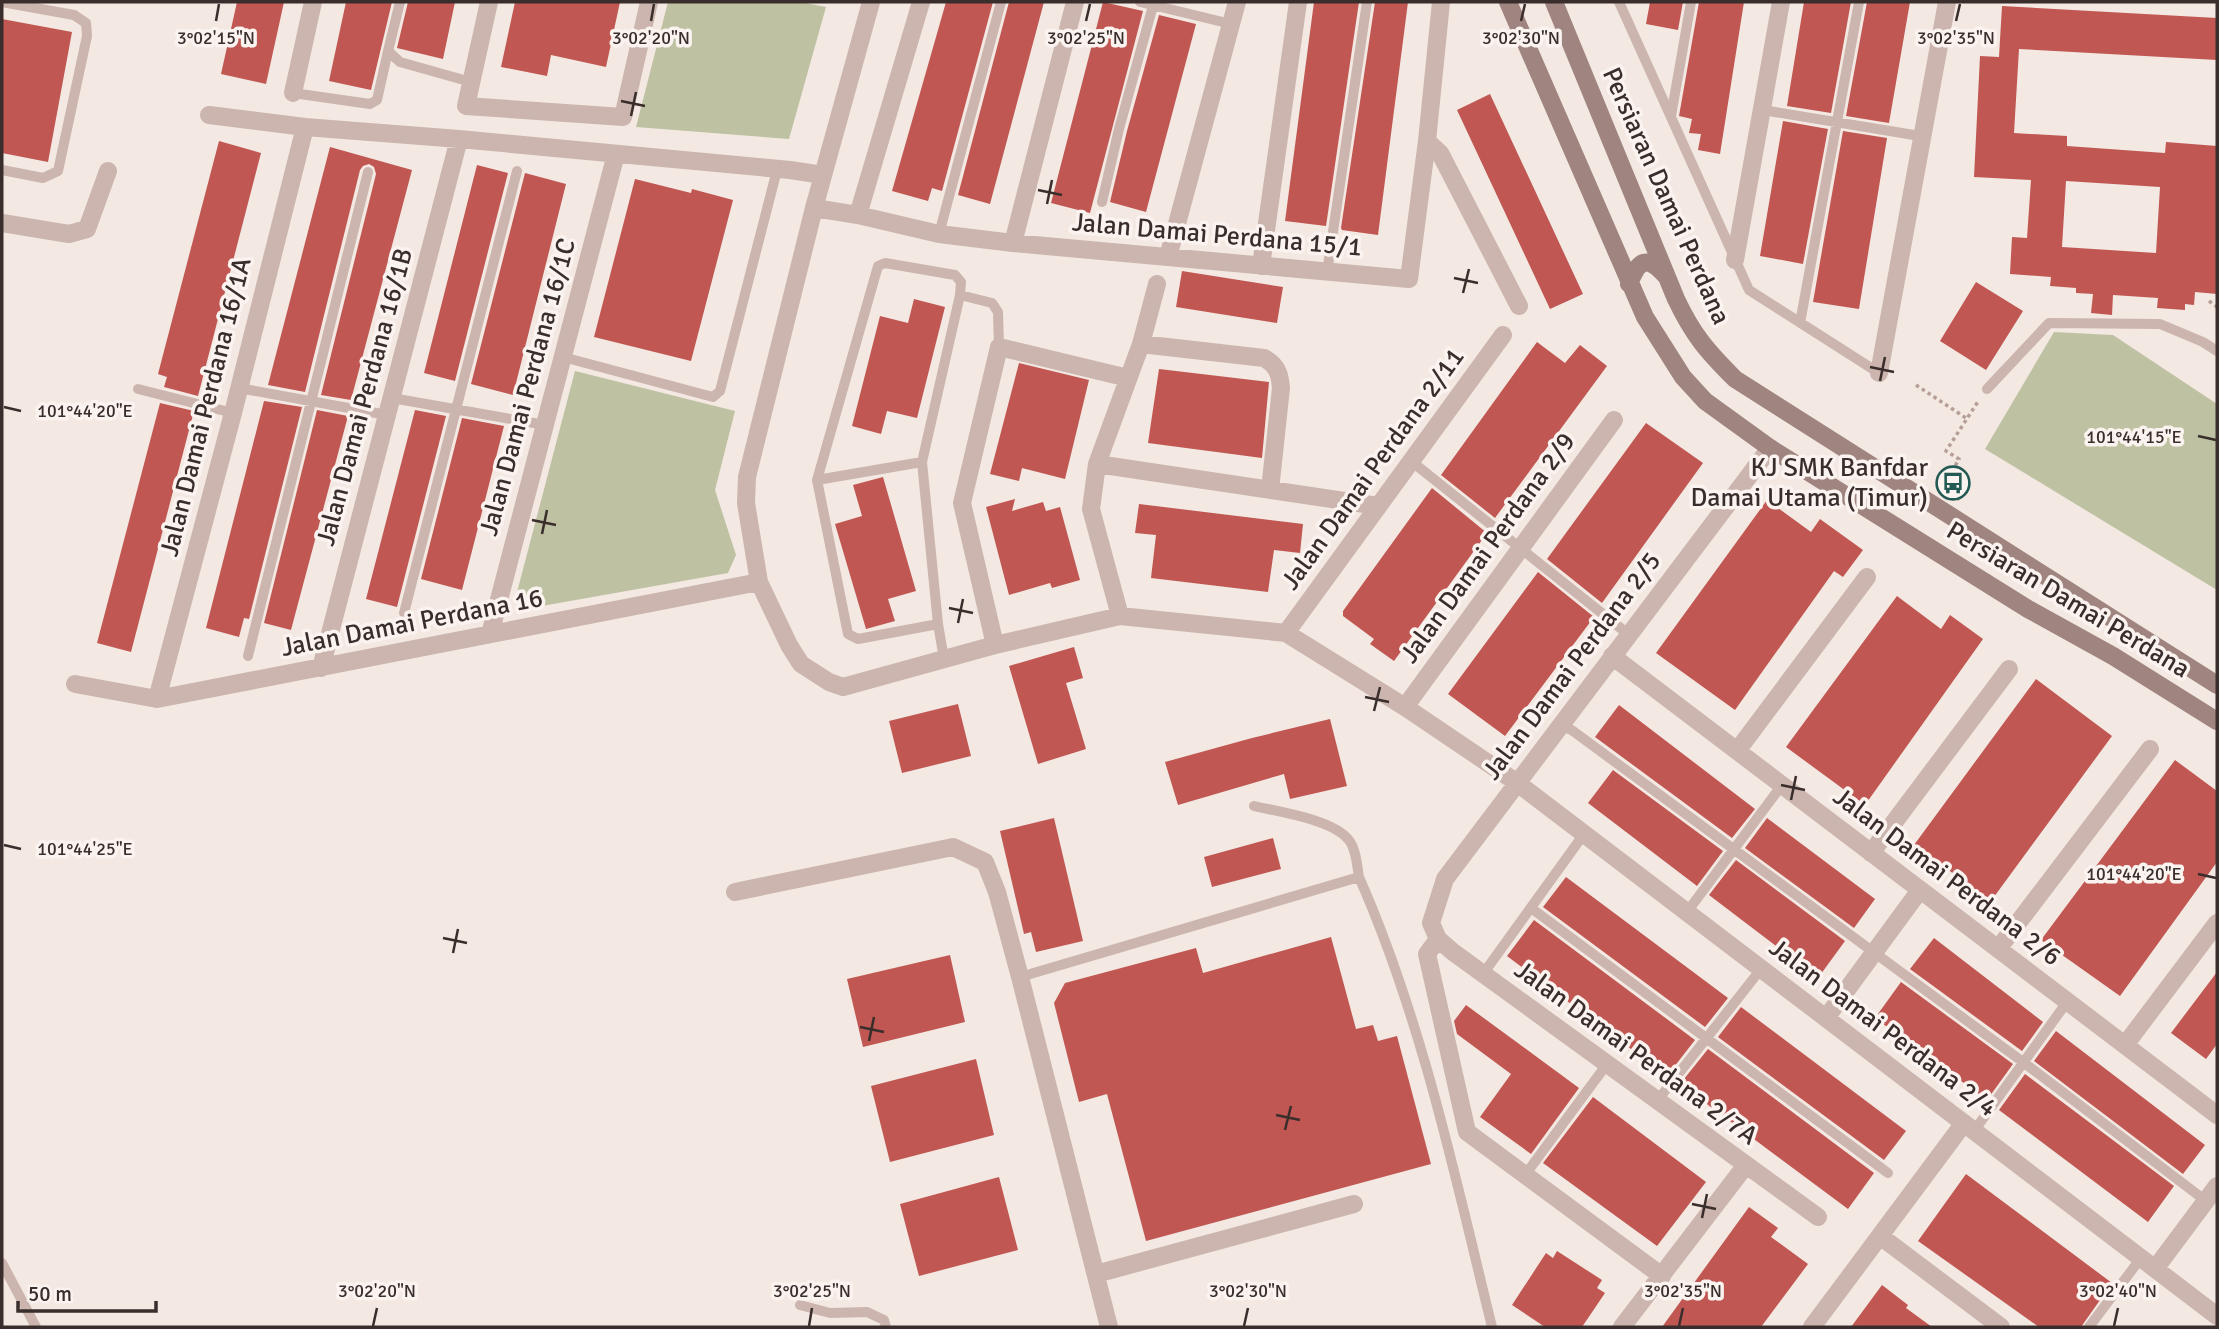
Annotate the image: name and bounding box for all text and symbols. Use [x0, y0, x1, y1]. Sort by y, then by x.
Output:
text: 3°02'15"N [177, 27, 255, 49]
text: 3°02'20"N [612, 27, 690, 49]
text: 3°02'25"N [1047, 27, 1125, 49]
text: 3°02'30"N [1482, 27, 1560, 49]
text: 3°02'35"N [1917, 27, 1995, 49]
street label: Persiaran Damai Perdana [1595, 63, 1737, 329]
street label: Jalan Damai Perdana 15/1 [1071, 206, 1363, 264]
street label: Jalan Damai Perdana 16/1C [473, 235, 583, 539]
street label: Jalan Damai Perdana 16/1B [310, 245, 420, 549]
street label: Jalan Damai Perdana 16/1A [153, 254, 259, 560]
street label: Jalan Damai Perdana 2/11 [1275, 342, 1471, 596]
text: 101°44'20"E [37, 400, 133, 422]
text: 101°44'15"E [2086, 426, 2182, 448]
street label: Jalan Damai Perdana 2/9 [1394, 427, 1582, 669]
place label: KJ SMK Banfdar Damai Utama (Timur) [1691, 452, 1928, 514]
bus stop icon: KJ SMK Banfdar Damai Utama (Timur) [1934, 464, 1972, 502]
street label: Persiaran Damai Perdana [1941, 515, 2195, 685]
street label: Jalan Damai Perdana 2/5 [1476, 546, 1668, 786]
street label: Jalan Damai Perdana 16 [278, 582, 546, 664]
street label: Jalan Damai Perdana 2/6 [1827, 781, 2067, 973]
text: 101°44'25"E [37, 838, 133, 860]
text: 101°44'20"E [2086, 863, 2182, 885]
street label: Jalan Damai Perdana 2/4 [1763, 932, 2003, 1124]
street label: Jalan Damai Perdana 2/7A [1508, 954, 1764, 1152]
scale bar [18, 1270, 156, 1314]
text: 3°02'20"N [338, 1280, 416, 1302]
text: 3°02'25"N [773, 1280, 851, 1302]
text: 3°02'30"N [1209, 1280, 1287, 1302]
text: 3°02'35"N [1644, 1280, 1722, 1302]
text: 3°02'40"N [2079, 1280, 2157, 1302]
text: 50 m [28, 1281, 72, 1307]

